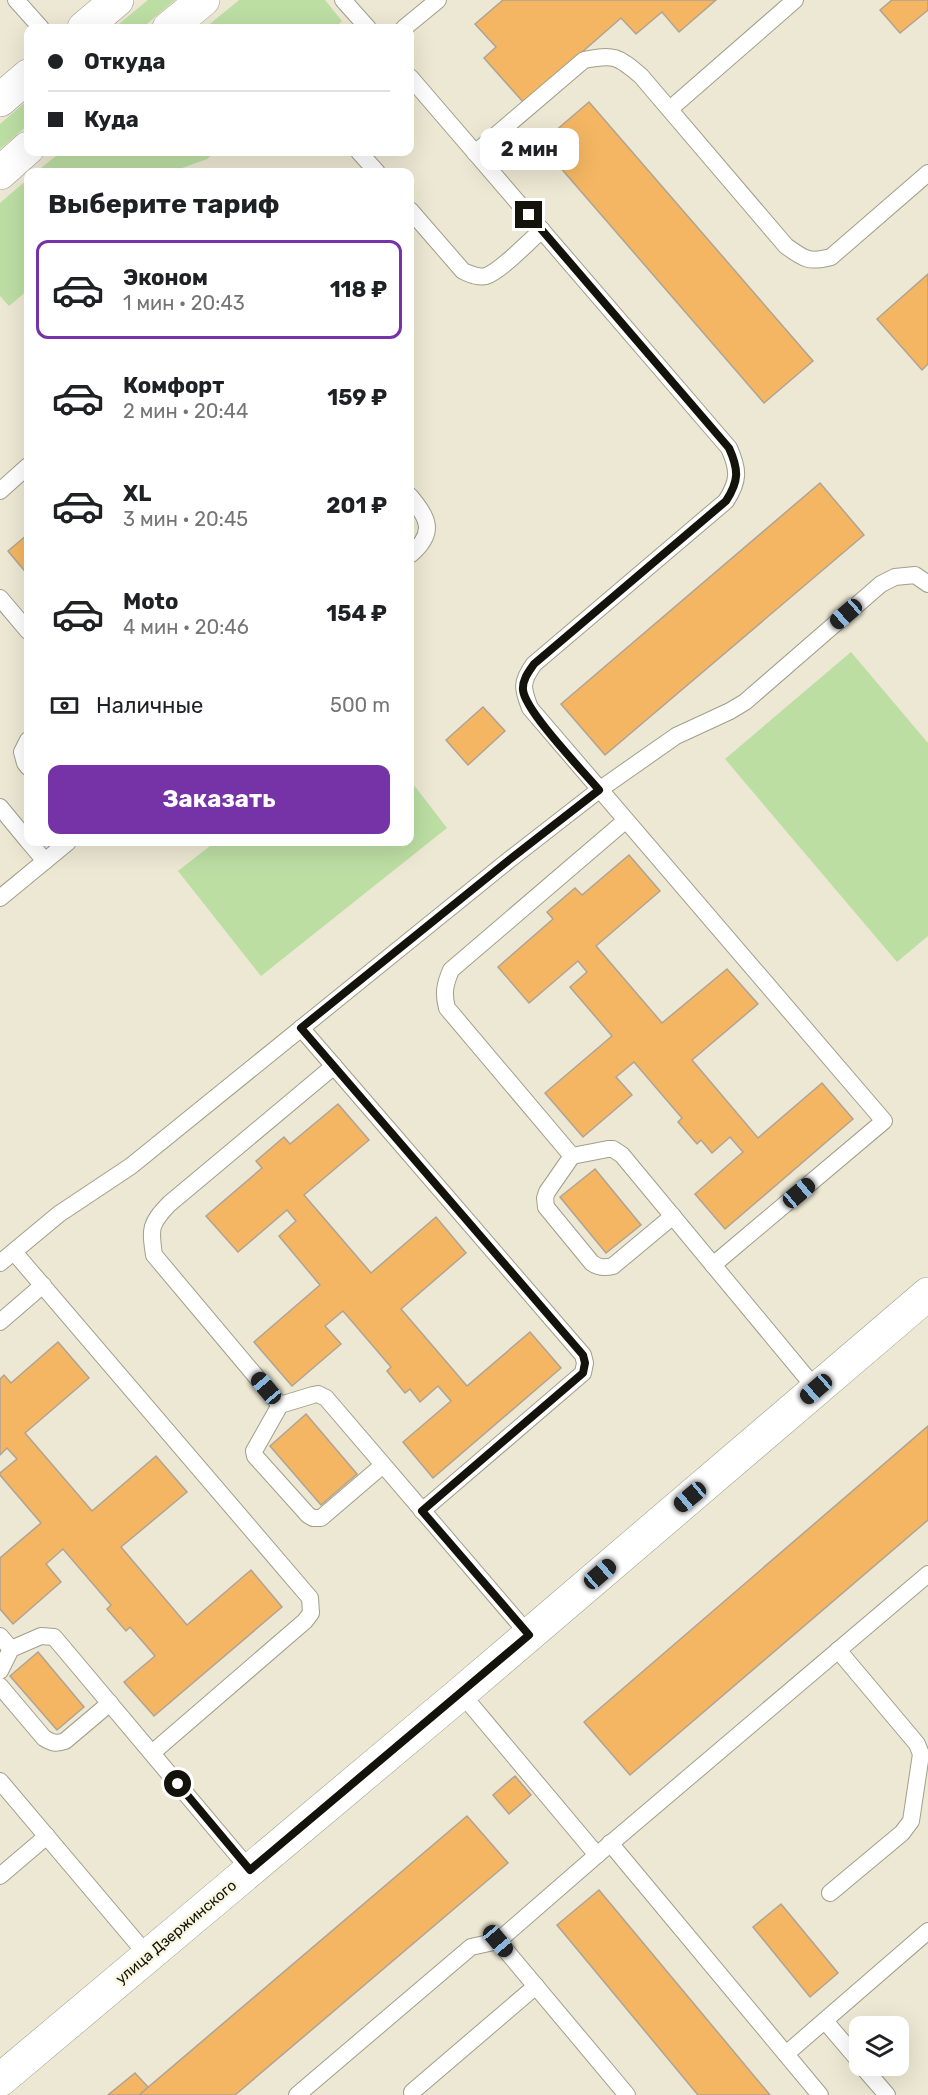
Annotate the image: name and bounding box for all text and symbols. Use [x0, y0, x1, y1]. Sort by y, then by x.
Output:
text: Откуда [84, 48, 166, 75]
text: Куда [84, 106, 139, 133]
callout: 2 мин [480, 128, 578, 170]
text: 2 мин [501, 137, 558, 161]
text: Выберите тариф [48, 188, 279, 220]
route end [515, 201, 542, 228]
icon: car [51, 263, 105, 317]
text: Эконом [123, 264, 208, 291]
text: 118 ₽ [330, 276, 387, 303]
text: 1 мин · 20:43 [123, 291, 245, 315]
icon: car [51, 371, 105, 425]
text: Комфорт [123, 372, 224, 399]
text: 159 ₽ [327, 384, 387, 411]
text: 2 мин · 20:44 [123, 399, 248, 423]
icon: car [51, 479, 105, 533]
text: XL [123, 480, 151, 507]
text: 201 ₽ [326, 492, 387, 519]
text: 3 мин · 20:45 [123, 507, 248, 531]
icon: car [51, 587, 105, 641]
text: Moto [123, 588, 178, 615]
car [827, 595, 865, 633]
text: 154 ₽ [326, 600, 387, 627]
text: 4 мин · 20:46 [123, 615, 249, 639]
icon: cash [48, 689, 81, 722]
text: Наличные [96, 692, 203, 719]
text: 500 m [330, 693, 390, 717]
button: Заказать [48, 765, 390, 834]
car [779, 1175, 819, 1211]
car [248, 1368, 284, 1408]
car [797, 1370, 835, 1408]
car [670, 1479, 710, 1515]
car [581, 1555, 619, 1593]
route start [164, 1770, 191, 1797]
street label: улица Дзержинского [112, 1876, 240, 1988]
car [480, 1921, 516, 1961]
map controls [849, 2016, 909, 2076]
button: layers [849, 2016, 909, 2076]

